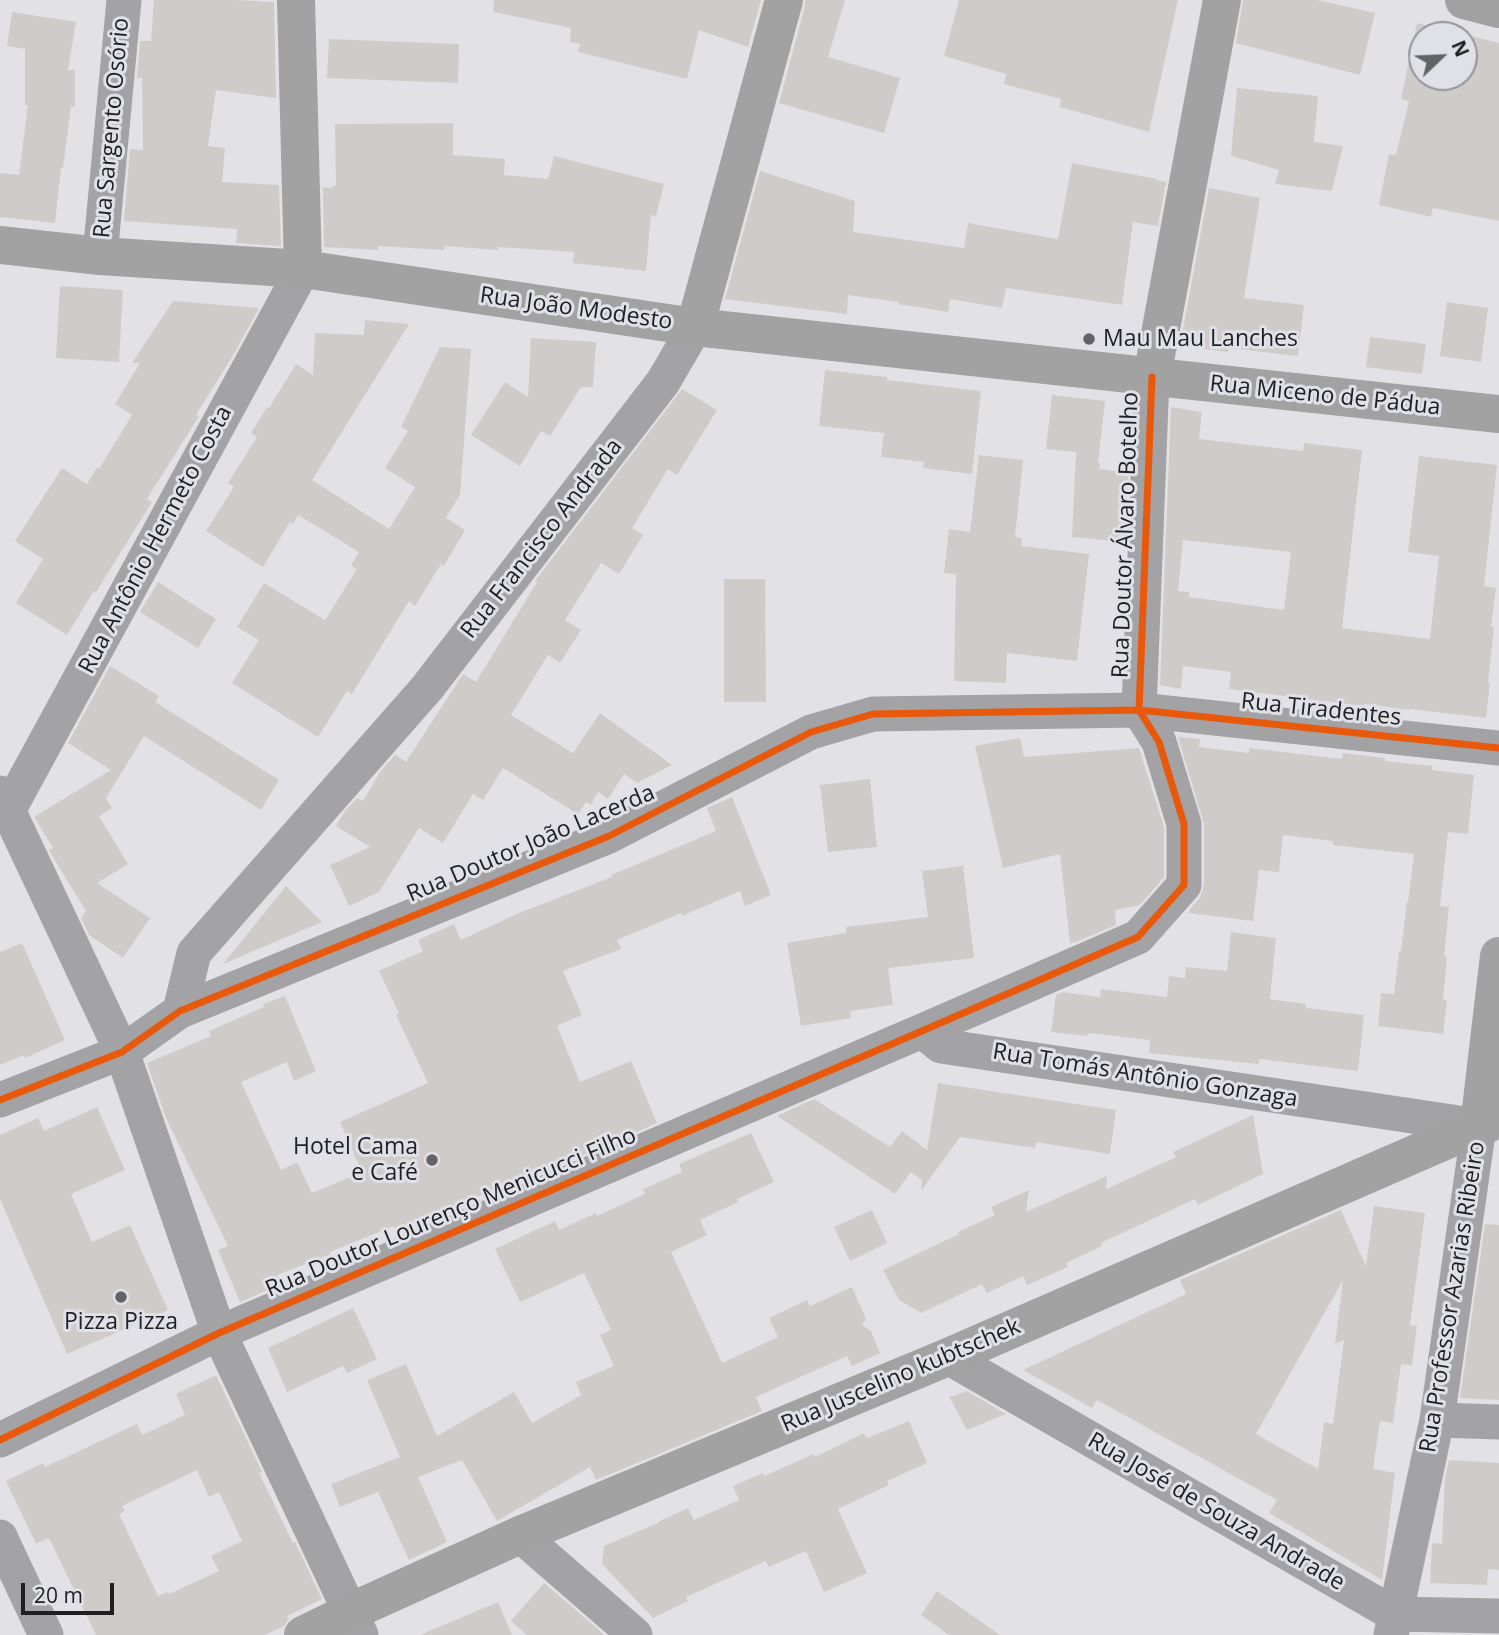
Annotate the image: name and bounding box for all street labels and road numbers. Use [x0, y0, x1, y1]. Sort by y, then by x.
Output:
street label: Rua Sargento Osório [89, 17, 135, 239]
street label: Rua João Modesto [478, 282, 674, 336]
street label: Rua Miceno de Pádua [1208, 370, 1442, 422]
street label: Rua Doutor Álvaro Botelho [1107, 391, 1145, 679]
street label: Rua Antônio Hermeto Costa [74, 401, 238, 679]
street label: Rua Francisco Andrada [456, 434, 628, 644]
street label: Rua Tiradentes [1240, 688, 1402, 732]
street label: Rua Doutor João Lacerda [403, 779, 659, 909]
street label: Rua Tomás Antônio Gonzaga [991, 1038, 1299, 1114]
street label: Rua Doutor Lourenço Menicucci Filho [261, 1122, 641, 1304]
street label: Rua Professor Azarias Ribeiro [1415, 1139, 1491, 1455]
street label: Rua Juscelino kubtschek [777, 1313, 1025, 1439]
street label: Rua José de Souza Andrade [1083, 1427, 1349, 1597]

